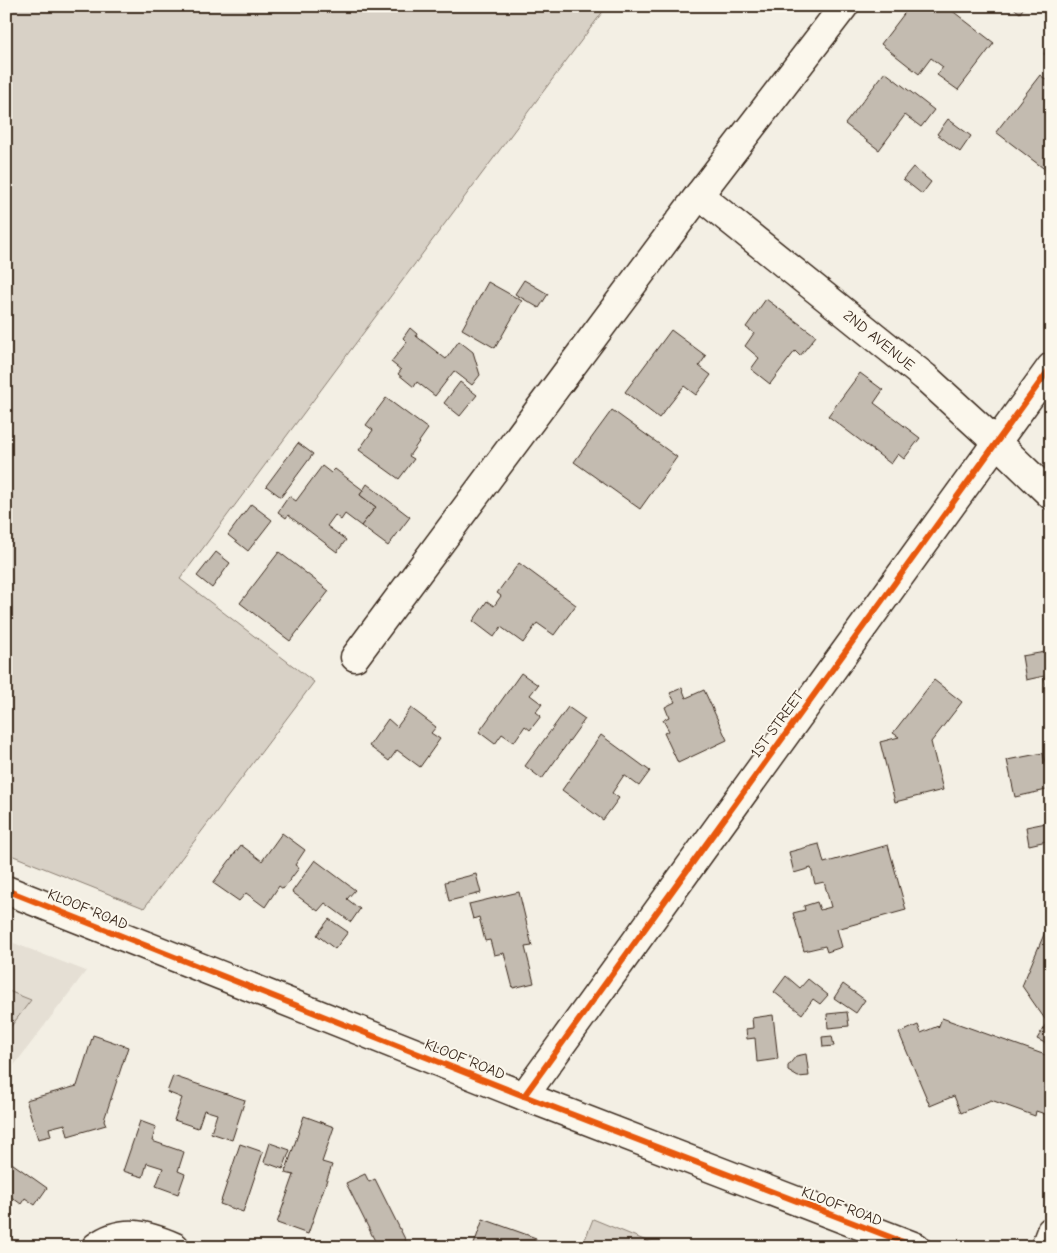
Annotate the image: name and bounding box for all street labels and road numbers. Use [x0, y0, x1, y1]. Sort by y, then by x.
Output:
street label: 2ND AVENUE [840, 306, 918, 374]
street label: 1ST STREET [747, 687, 807, 761]
street label: KLOOF ROAD [45, 885, 131, 933]
street label: KLOOF ROAD [422, 1035, 508, 1083]
street label: KLOOF ROAD [799, 1182, 885, 1230]

